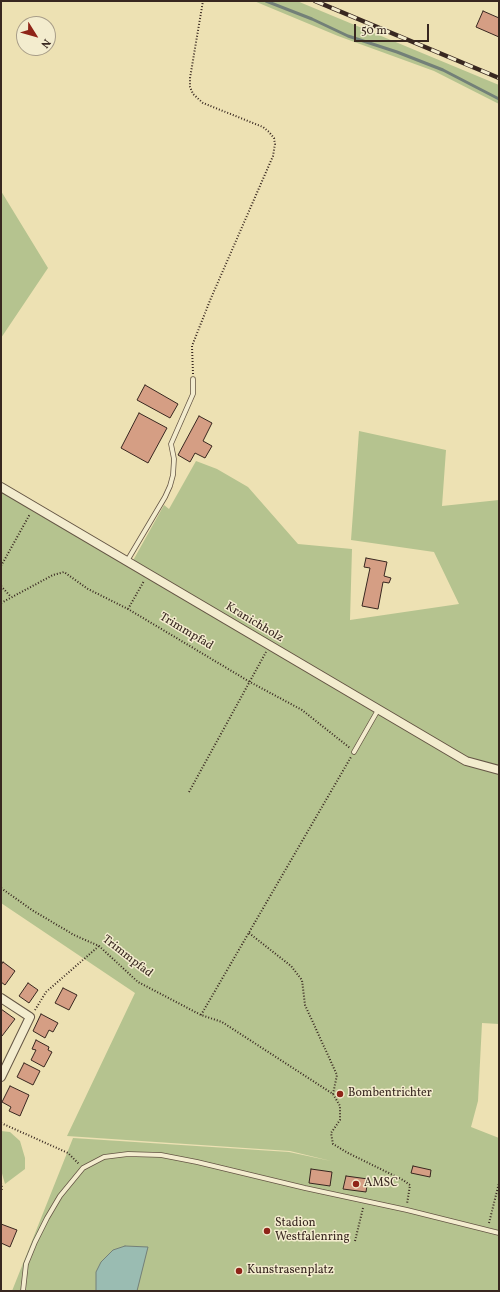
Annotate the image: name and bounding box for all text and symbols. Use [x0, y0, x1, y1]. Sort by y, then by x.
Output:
north arrow [16, 16, 56, 56]
scale bar [356, 16, 431, 42]
text: 50 m [361, 23, 387, 39]
text: N [37, 35, 54, 51]
street label: Kranichholz [222, 600, 286, 646]
street label: Trimmpfad [157, 610, 215, 654]
street label: Trimmpfad [99, 933, 155, 981]
place label: Bombentrichter [348, 1087, 432, 1101]
marker: Bombentrichter [335, 1089, 345, 1099]
place label: AMSC [364, 1177, 398, 1191]
marker: AMSC [351, 1179, 361, 1189]
place label: Stadion Westfalenring [275, 1217, 350, 1245]
marker: Stadion Westfalenring [262, 1226, 272, 1236]
place label: Kunstrasenplatz [247, 1264, 334, 1278]
marker: Kunstrasenplatz [234, 1266, 244, 1276]

